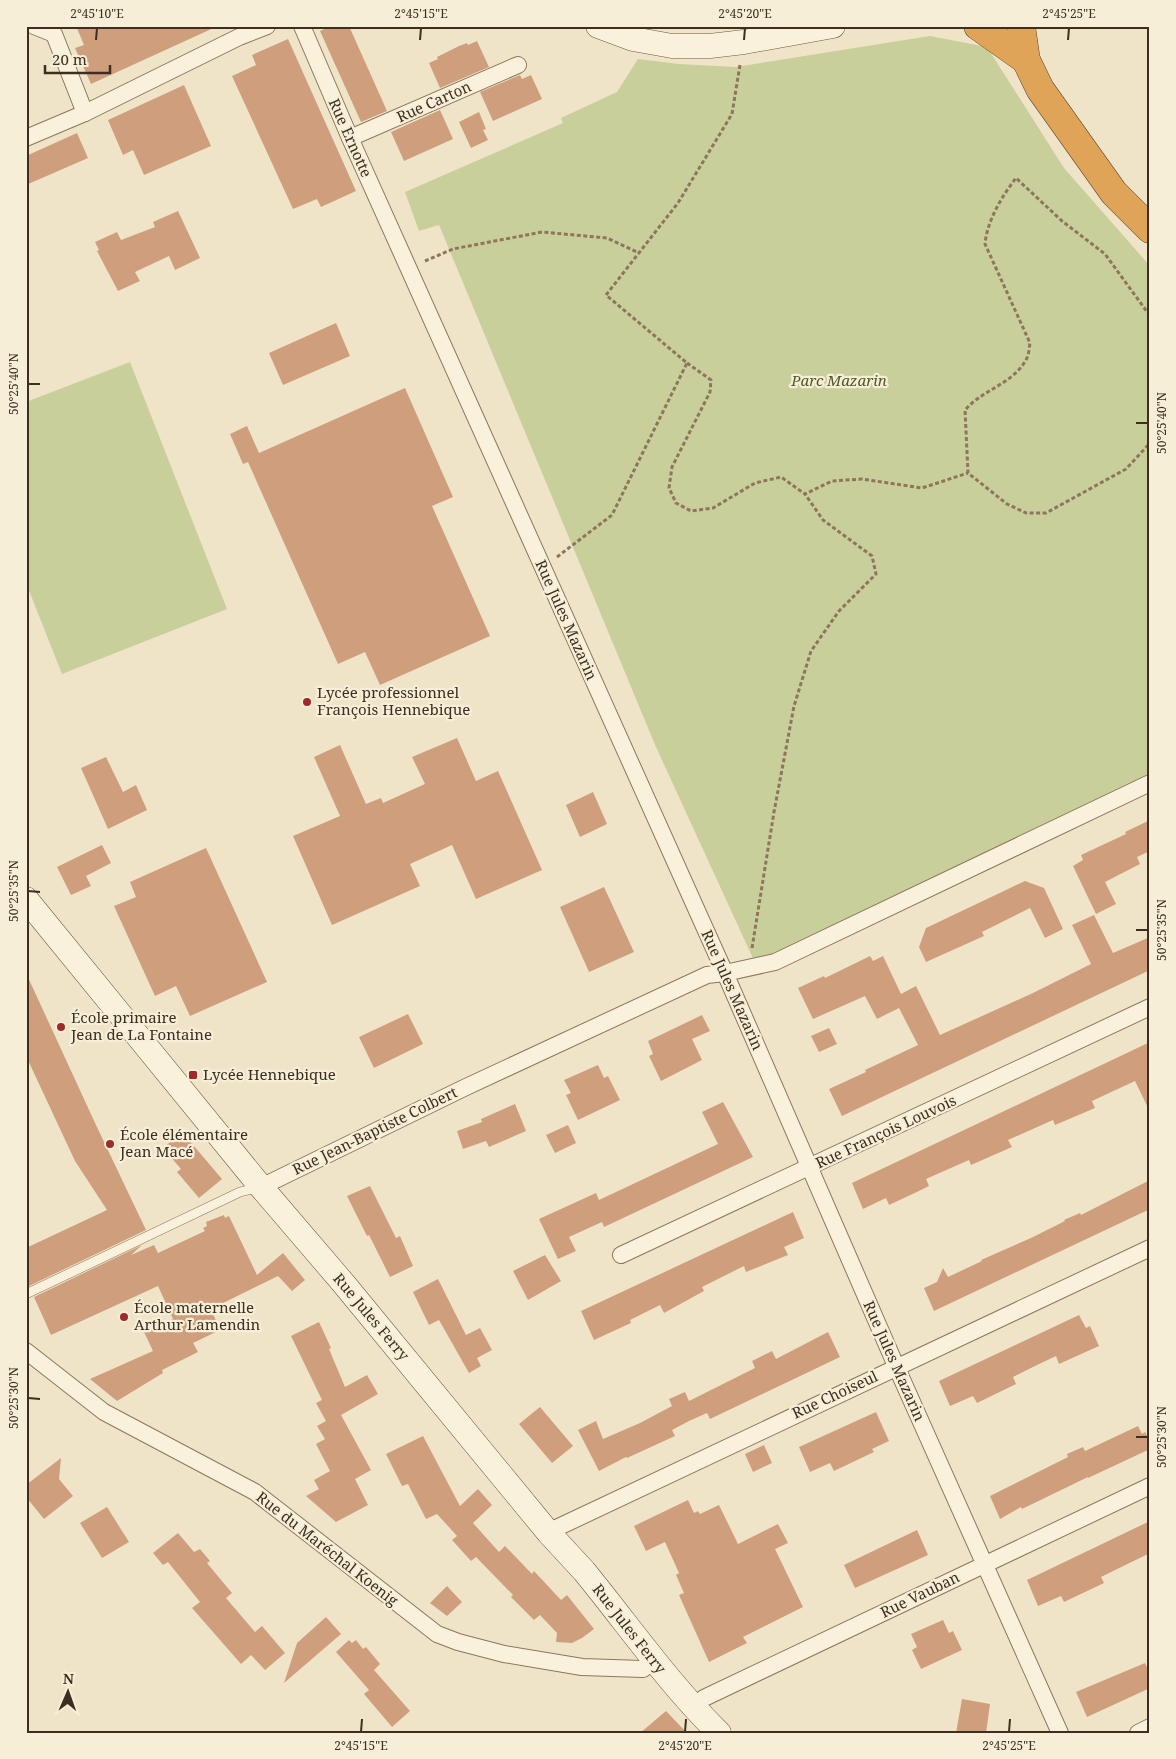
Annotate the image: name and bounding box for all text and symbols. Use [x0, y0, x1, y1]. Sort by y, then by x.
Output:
text: 2°45'10"E [70, 5, 124, 22]
text: 2°45'15"E [394, 5, 448, 22]
text: 2°45'20"E [718, 5, 772, 22]
text: 2°45'25"E [1042, 5, 1096, 22]
scale bar [45, 42, 110, 74]
text: 20 m [52, 49, 87, 69]
street label: Rue Carton [393, 76, 474, 126]
street label: Rue Ernotte [325, 95, 377, 180]
text: 50°25'40"N [5, 353, 22, 415]
park label: Parc Mazarin [790, 370, 887, 390]
text: 50°25'40"N [1153, 392, 1170, 454]
street label: Rue Jules Mazarin [531, 556, 603, 683]
place label: Lycée professionnel François Hennebique [317, 682, 470, 719]
marker: Lycée professionnel François Hennebique [301, 696, 313, 708]
text: 50°25'35"N [5, 860, 22, 922]
text: 50°25'35"N [1153, 899, 1170, 961]
street label: Rue Jules Mazarin [697, 926, 769, 1053]
place label: École primaire Jean de La Fontaine [70, 1007, 212, 1044]
marker: École primaire Jean de La Fontaine [55, 1021, 67, 1033]
place label: Lycée Hennebique [203, 1064, 336, 1084]
marker: Lycée Hennebique [187, 1069, 199, 1081]
street label: Rue Jean-Baptiste Colbert [289, 1081, 460, 1179]
street label: Rue François Louvois [812, 1090, 959, 1172]
place label: École élémentaire Jean Macé [119, 1124, 248, 1161]
marker: École élémentaire Jean Macé [104, 1138, 116, 1150]
street label: Rue Jules Ferry [329, 1268, 415, 1365]
place label: École maternelle Arthur Lamendin [134, 1297, 261, 1334]
street label: Rue Jules Mazarin [859, 1297, 931, 1424]
marker: École maternelle Arthur Lamendin [118, 1311, 130, 1323]
street label: Rue Choiseul [788, 1365, 881, 1423]
text: 50°25'30"N [5, 1367, 22, 1429]
text: 50°25'30"N [1153, 1406, 1170, 1468]
street label: Rue du Maréchal Koenig [253, 1487, 403, 1610]
street label: Rue Vauban [877, 1566, 963, 1622]
street label: Rue Jules Ferry [589, 1580, 671, 1678]
north arrow [42, 1666, 92, 1716]
text: N [63, 1669, 74, 1688]
text: 2°45'15"E [334, 1737, 388, 1754]
text: 2°45'20"E [658, 1737, 712, 1754]
text: 2°45'25"E [982, 1737, 1036, 1754]

